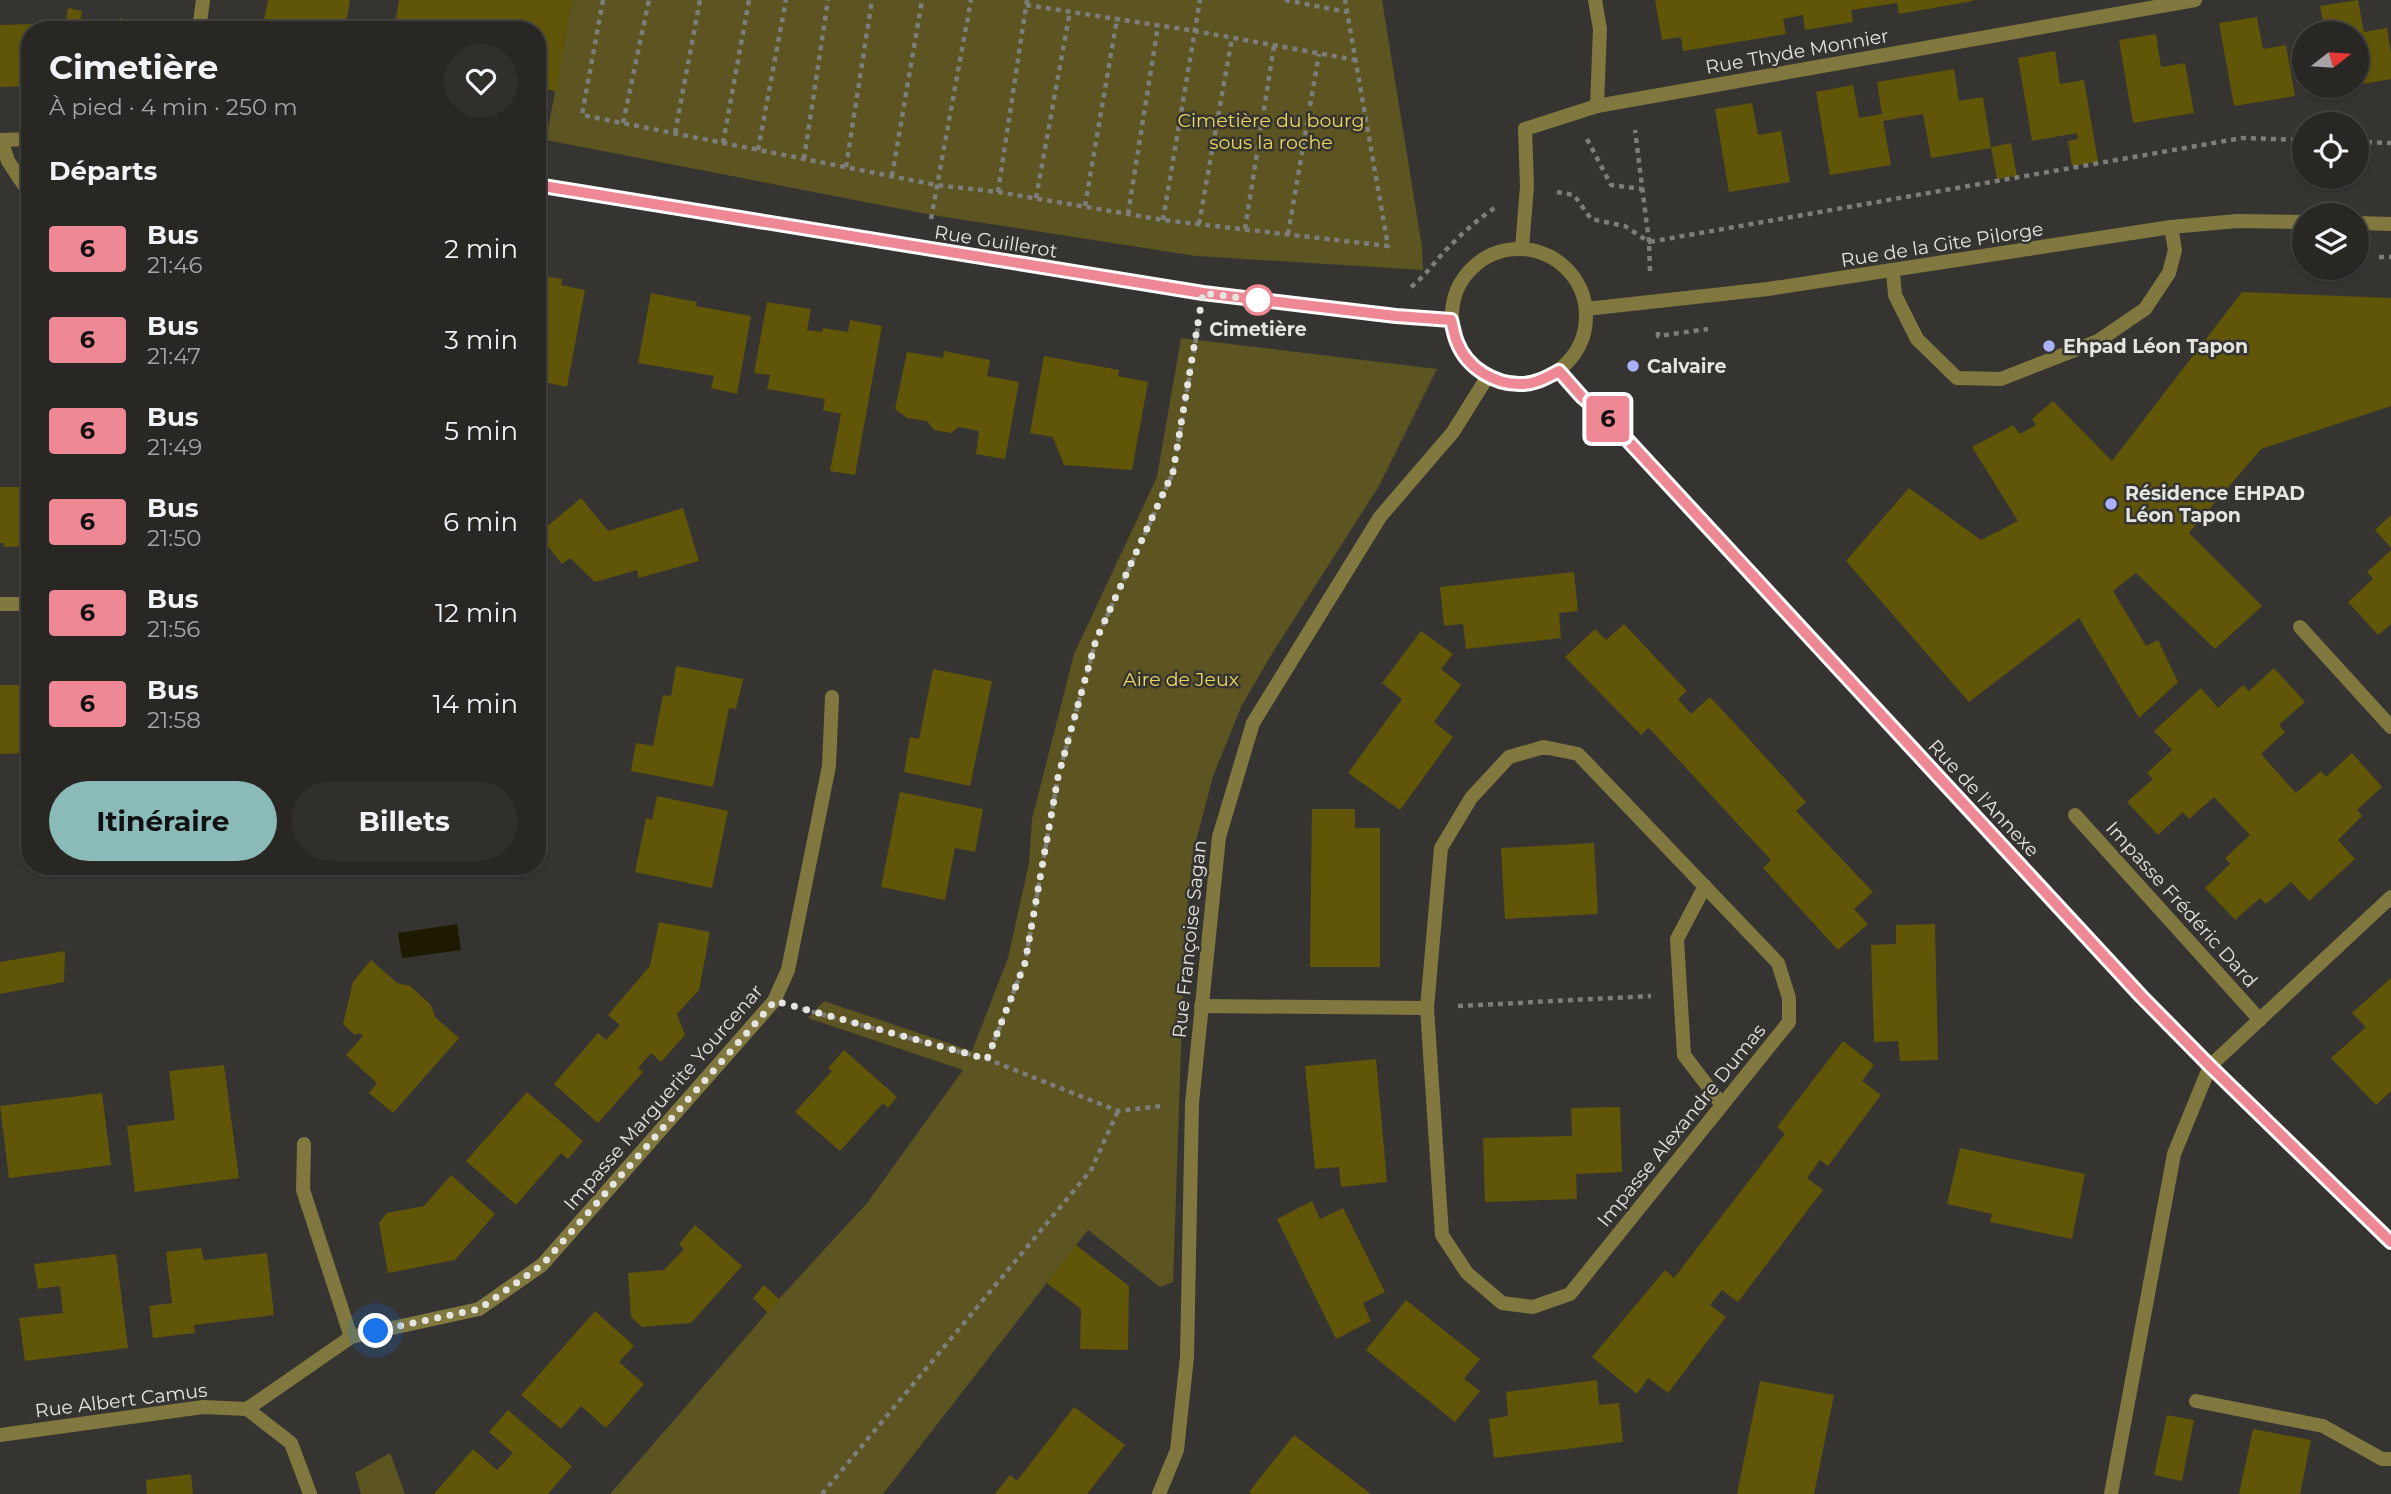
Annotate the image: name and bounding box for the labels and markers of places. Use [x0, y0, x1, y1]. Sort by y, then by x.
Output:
marker: Cimetière [1243, 285, 1273, 315]
place label: Cimetière [1209, 318, 1307, 341]
place label: Ehpad Léon Tapon [2063, 335, 2248, 358]
marker: Ehpad Léon Tapon [2041, 338, 2057, 354]
place label: Calvaire [1647, 355, 1727, 378]
marker: Calvaire [1625, 358, 1641, 374]
place label: Résidence EHPAD Léon Tapon [2125, 482, 2305, 527]
marker: Résidence EHPAD Léon Tapon [2103, 496, 2119, 512]

